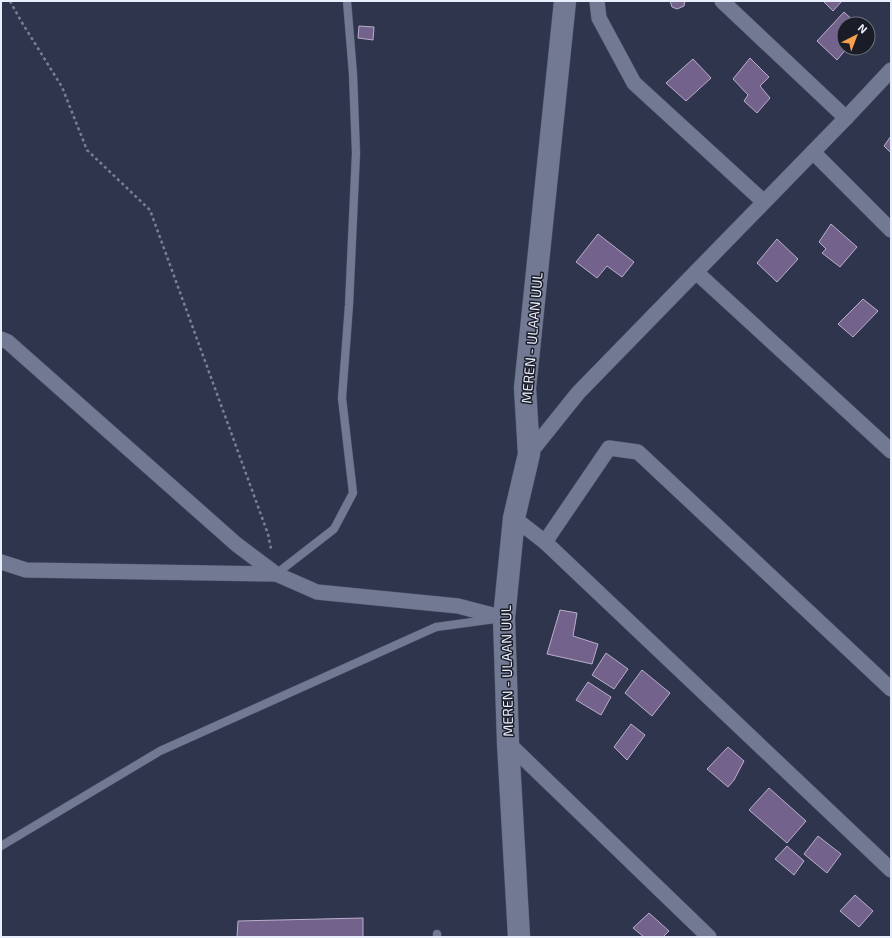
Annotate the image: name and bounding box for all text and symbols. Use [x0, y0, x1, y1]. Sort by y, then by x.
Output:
north arrow [836, 16, 876, 56]
text: N [856, 21, 870, 36]
street label: MEREN - ULAAN UUL [517, 272, 546, 404]
street label: MEREN - ULAAN UUL [497, 605, 516, 737]

